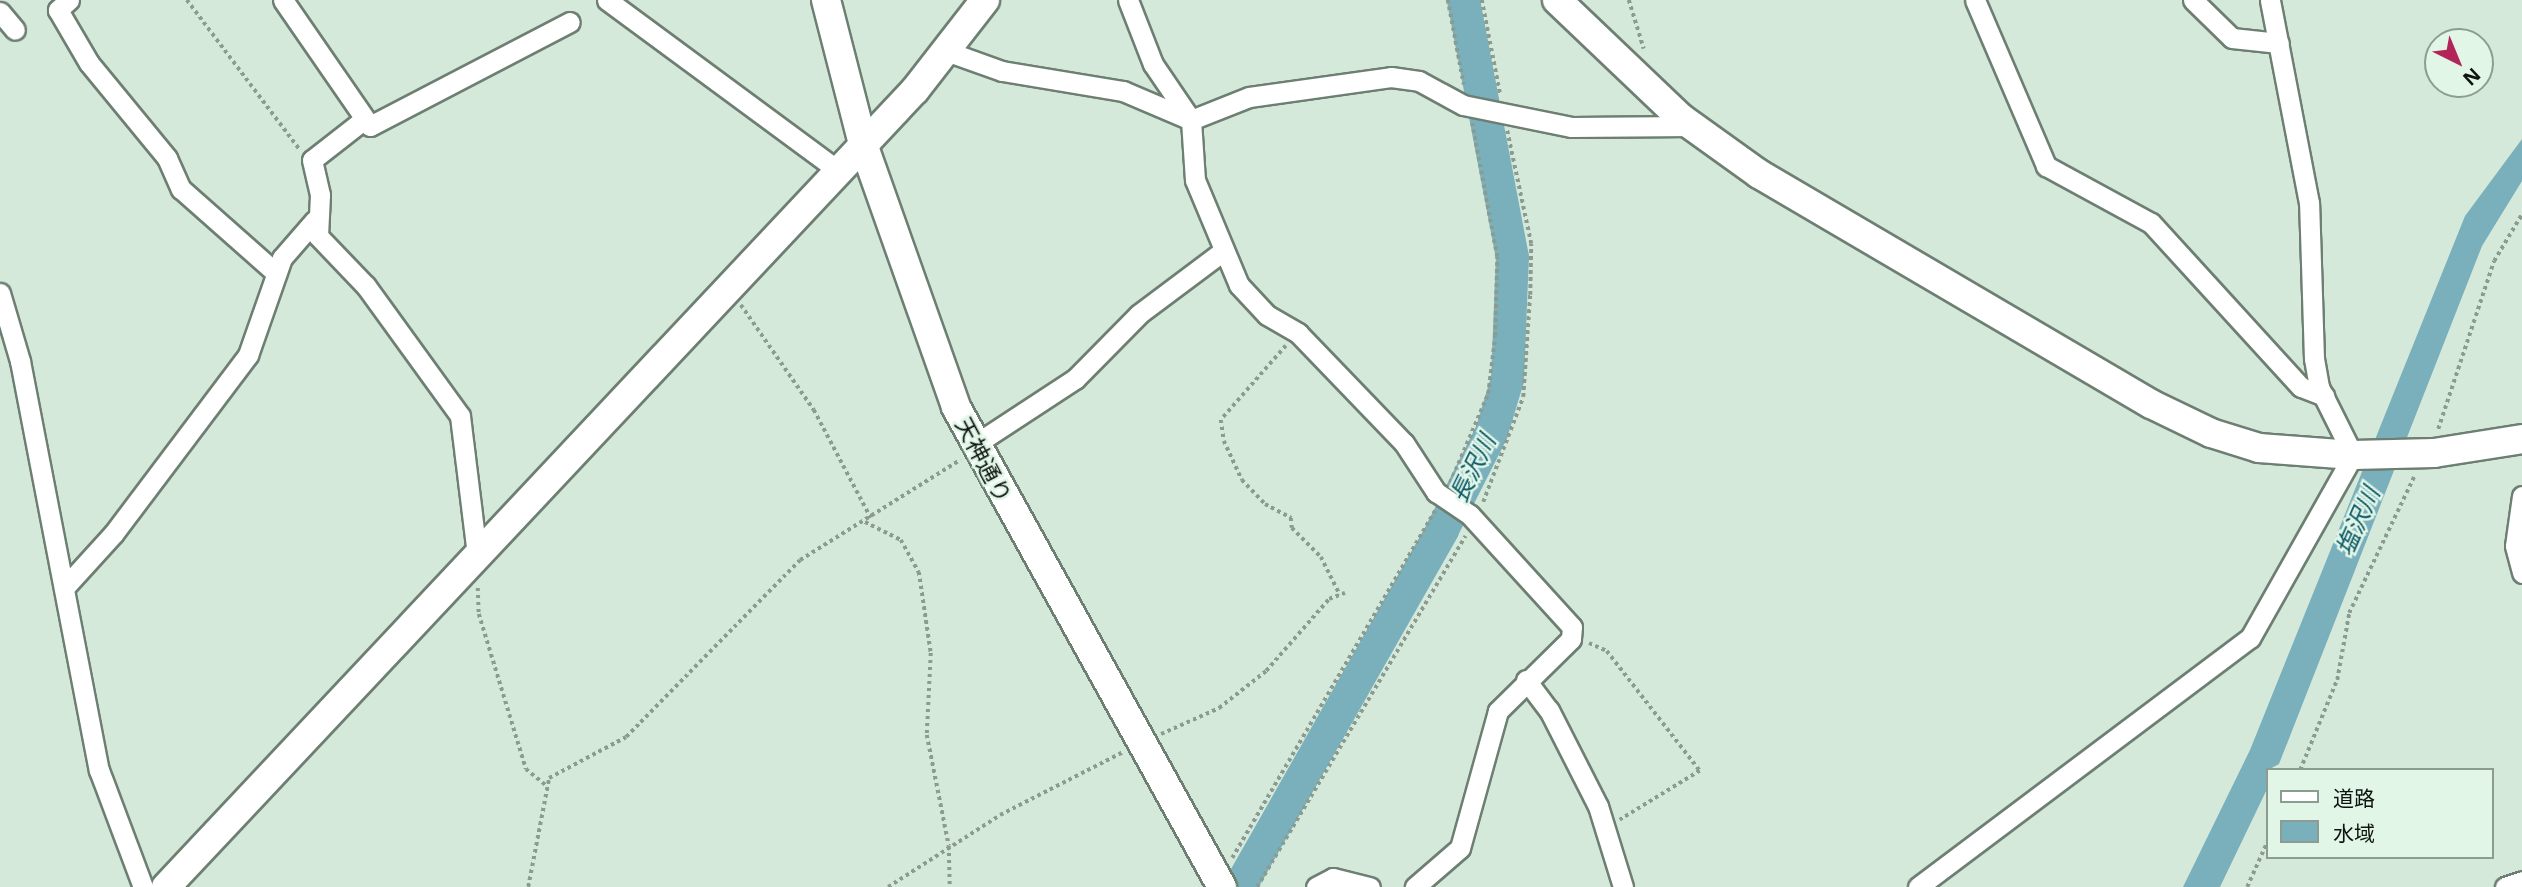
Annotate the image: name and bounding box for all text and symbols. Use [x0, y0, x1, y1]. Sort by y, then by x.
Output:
north arrow [2424, 28, 2494, 98]
text: N [2457, 62, 2486, 92]
street label: 天神通り [950, 413, 1018, 507]
water label: 長沢川 [1443, 429, 1501, 507]
water label: 塩沢川 [2329, 482, 2385, 560]
legend [2266, 768, 2494, 859]
text: 道路 [2333, 784, 2375, 812]
text: 水域 [2333, 819, 2375, 847]

